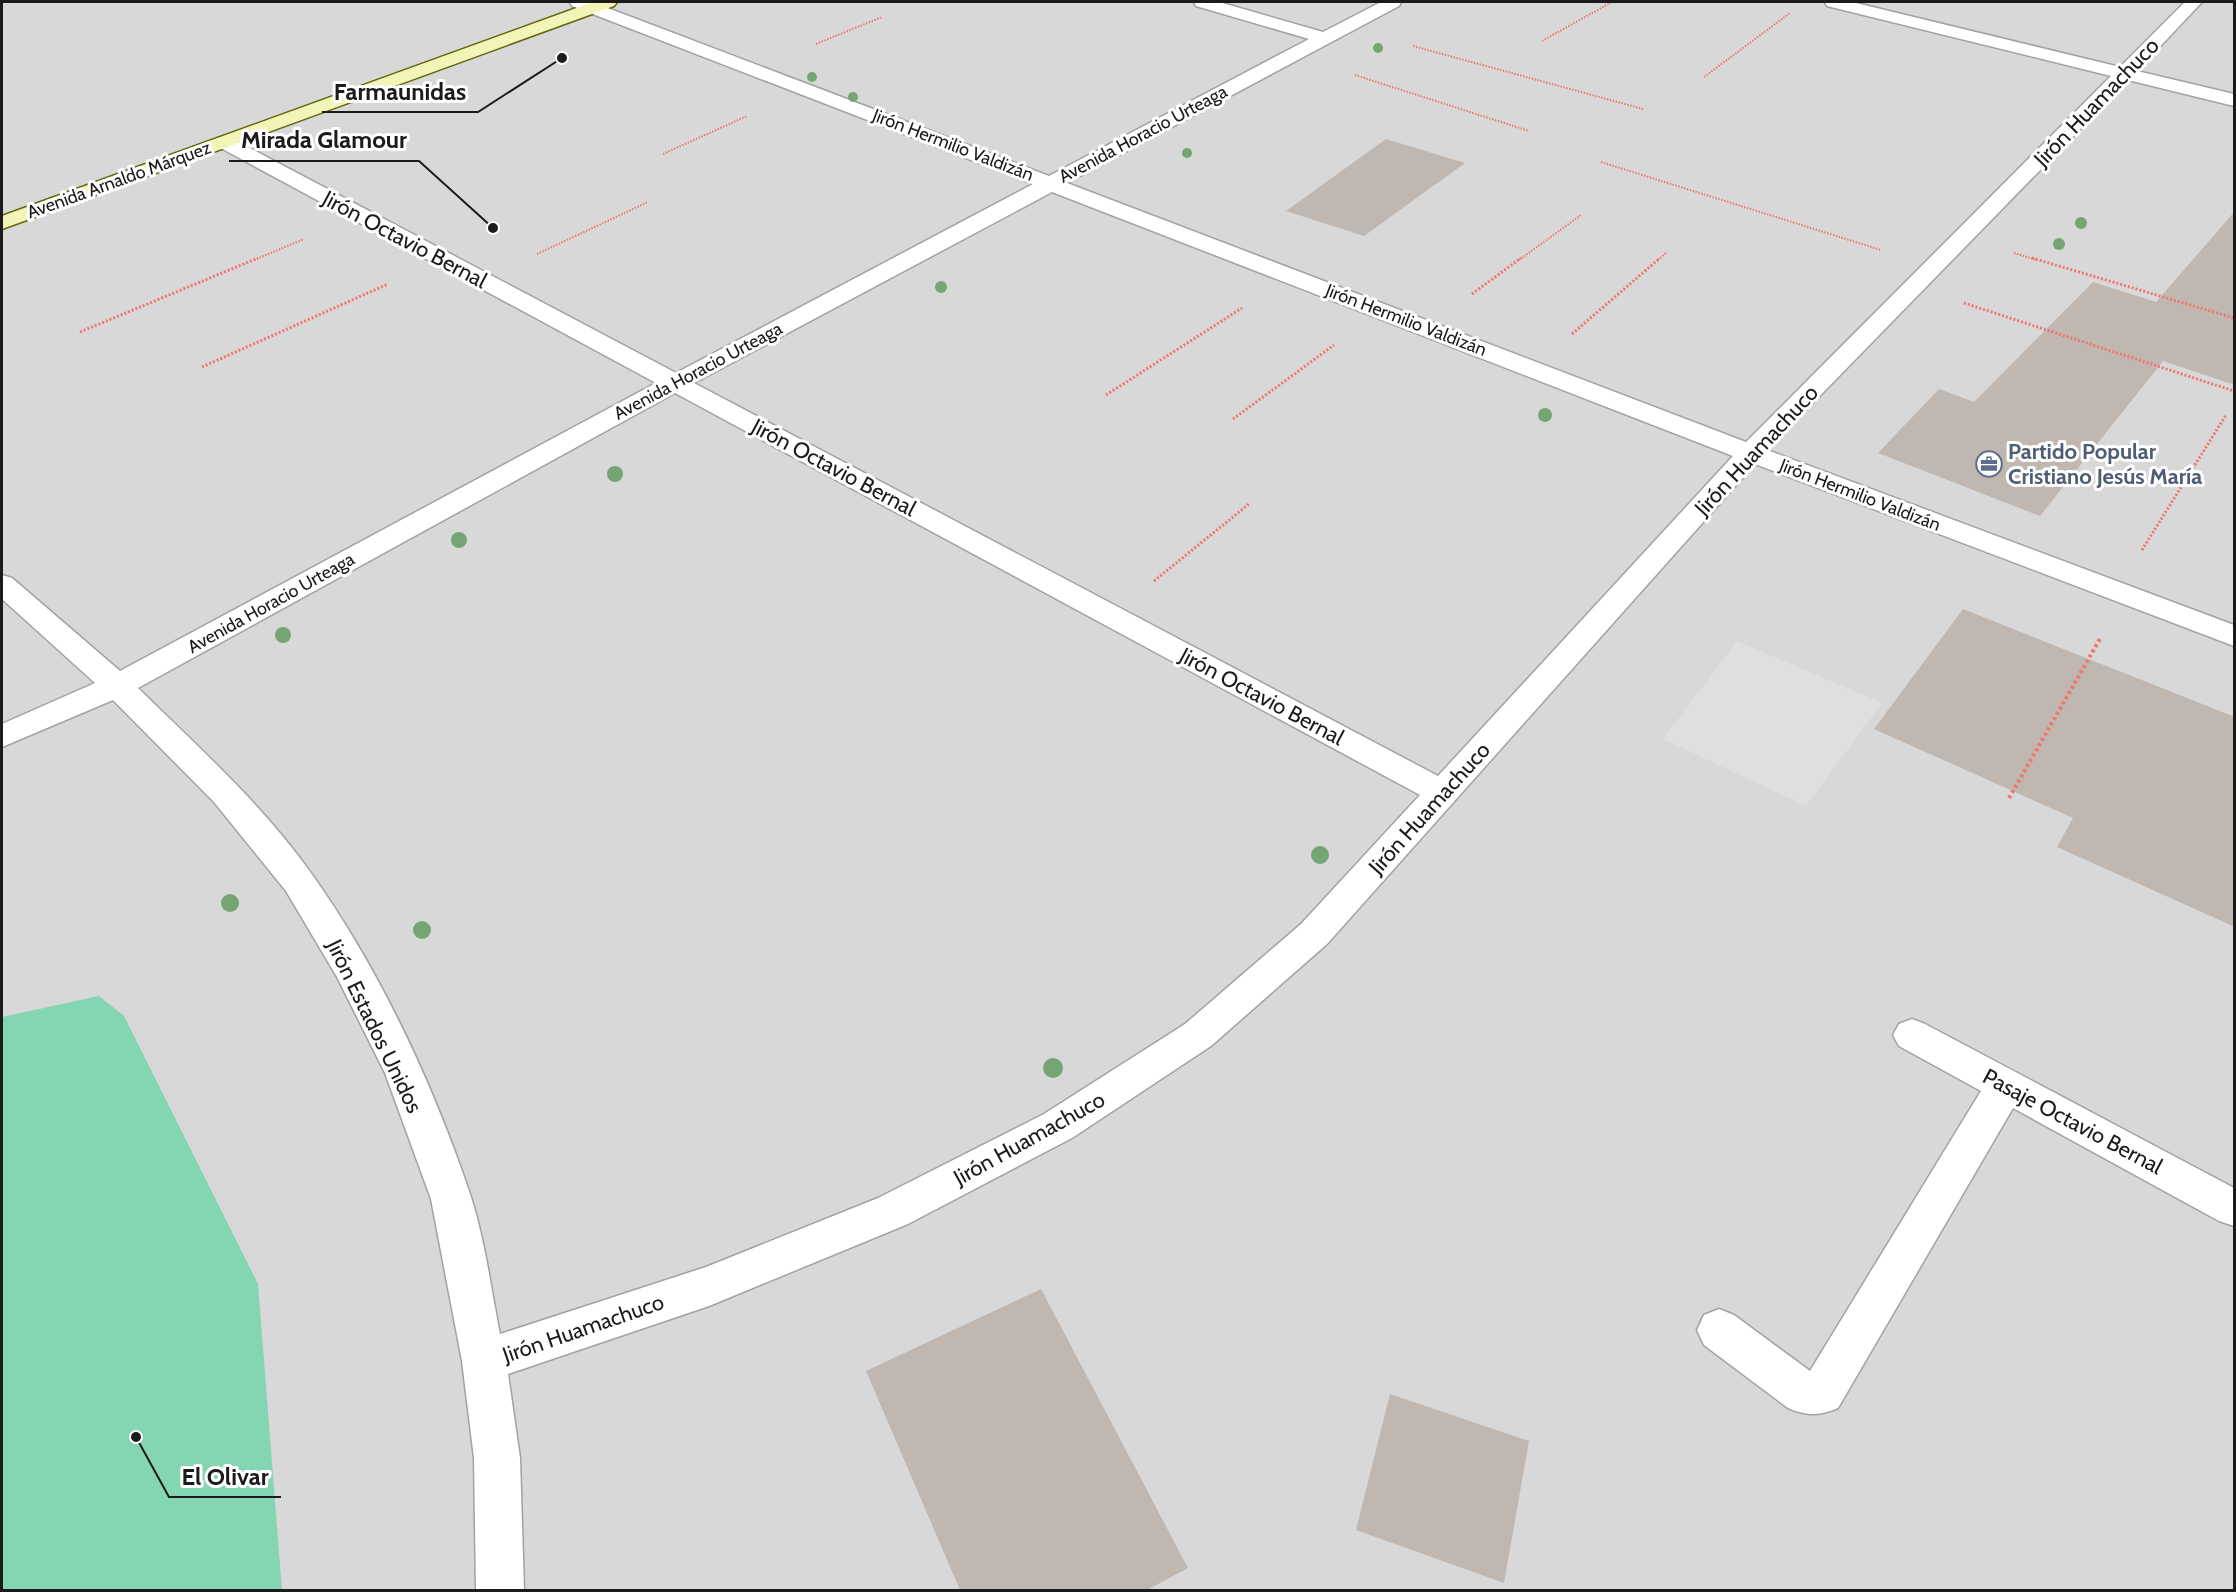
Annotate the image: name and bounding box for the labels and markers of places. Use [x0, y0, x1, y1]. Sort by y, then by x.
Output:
callout: Farmaunidas [322, 70, 478, 112]
callout: Mirada Glamour [229, 119, 419, 161]
place label: Partido Popular Cristiano Jesús María [2008, 438, 2202, 490]
office icon: Partido Popular Cristiano Jesús María [1974, 449, 2004, 479]
callout: El Olivar [169, 1455, 281, 1497]

